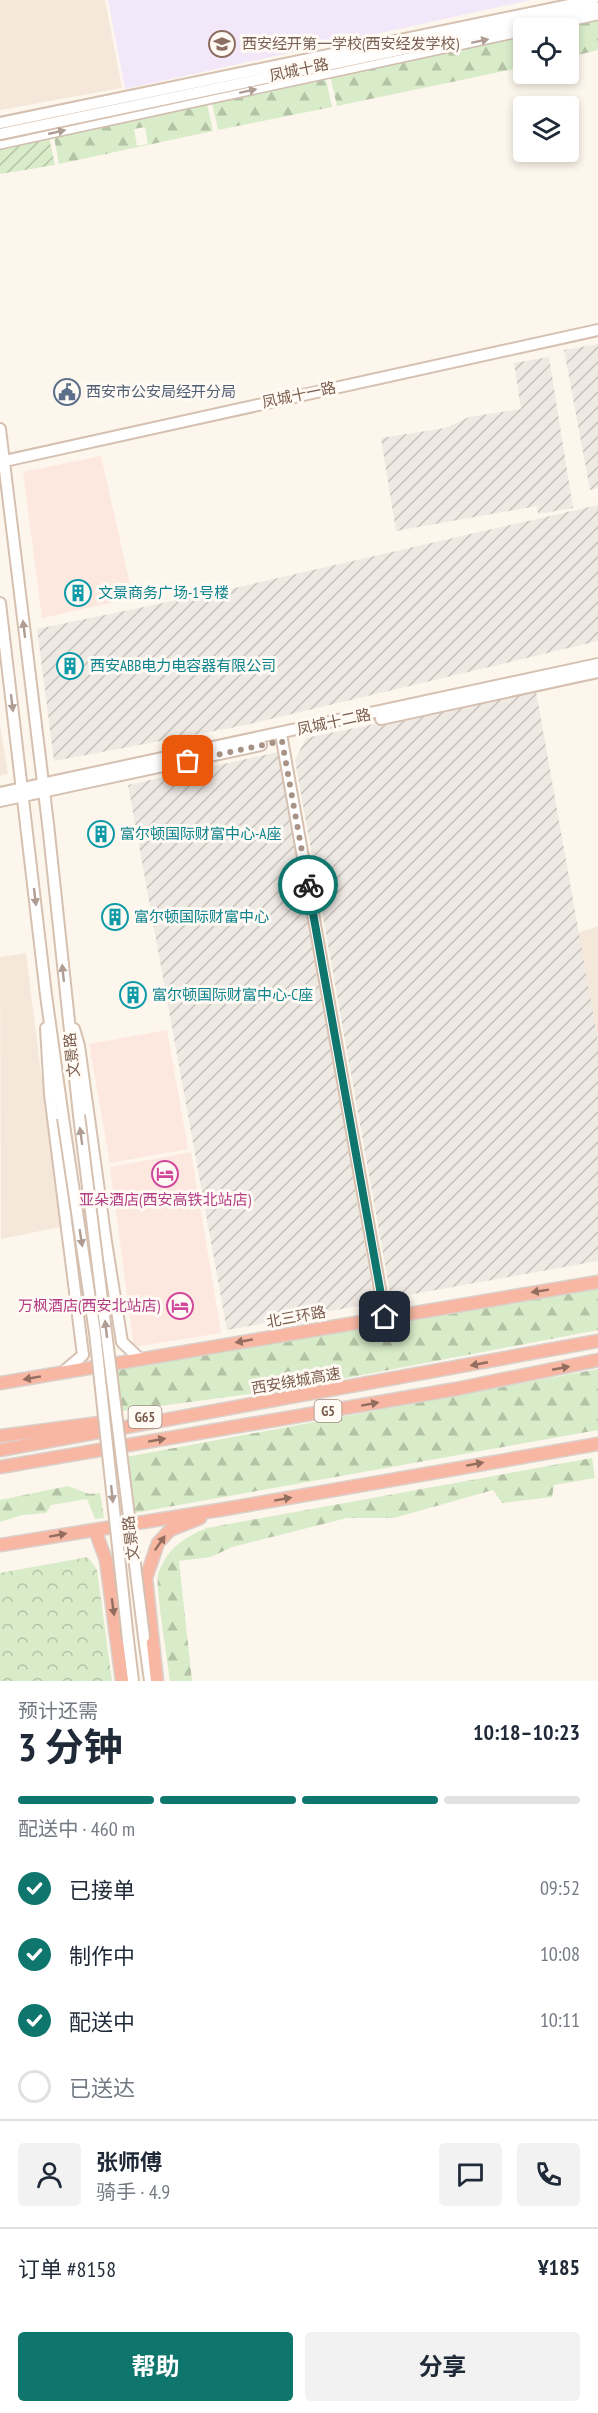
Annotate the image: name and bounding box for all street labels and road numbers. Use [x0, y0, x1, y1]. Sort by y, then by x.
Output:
street label: 凤城十路 [268, 54, 330, 85]
street label: 凤城十一路 [260, 377, 338, 412]
street label: 凤城十二路 [295, 704, 373, 739]
street label: 文景路 [60, 1032, 83, 1078]
street label: 北三环路 [265, 1302, 327, 1331]
street label: 西安绕城高速 [250, 1363, 342, 1398]
road number: G5 [314, 1400, 342, 1422]
road number: G65 [128, 1406, 162, 1428]
street label: 文景路 [118, 1515, 143, 1562]

